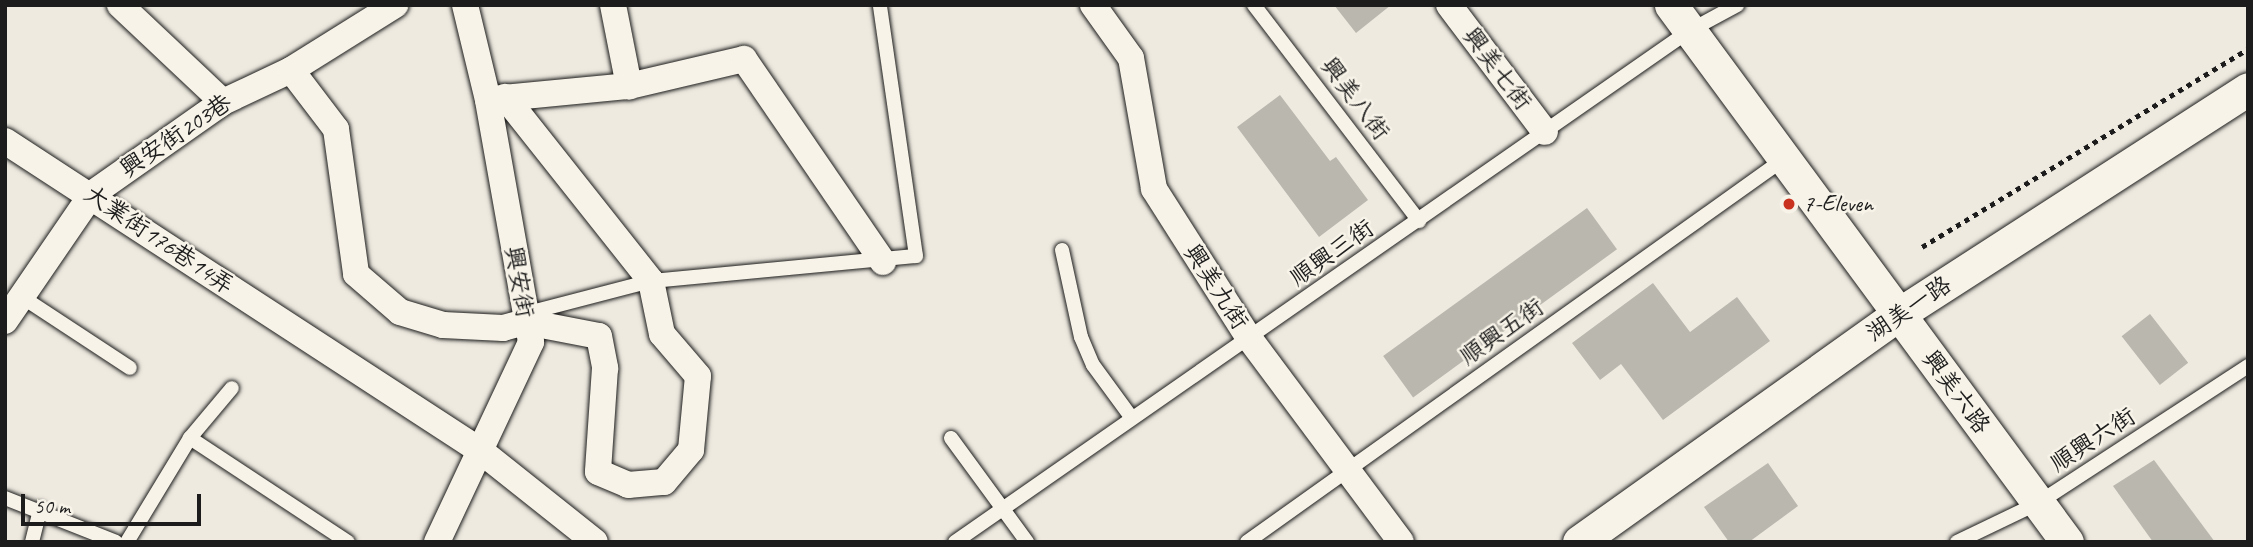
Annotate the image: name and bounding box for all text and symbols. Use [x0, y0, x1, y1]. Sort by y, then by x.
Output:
street label: 興美七街 [1457, 22, 1537, 116]
street label: 興美八街 [1315, 52, 1395, 146]
street label: 興安街203巷 [115, 88, 237, 184]
street label: 大業街176巷14弄 [79, 179, 239, 301]
place label: 7-Eleven [1803, 190, 1873, 218]
marker: 7-Eleven [1781, 196, 1797, 212]
street label: 順興三街 [1284, 214, 1380, 292]
street label: 興美九街 [1178, 239, 1254, 335]
street label: 興安街 [499, 244, 539, 320]
street label: 湖美一路 [1861, 270, 1957, 348]
street label: 順興五街 [1454, 293, 1550, 371]
street label: 興美六路 [1916, 345, 1996, 439]
street label: 順興六街 [2045, 402, 2141, 478]
scale bar [24, 480, 205, 524]
text: 50 m [34, 493, 70, 519]

